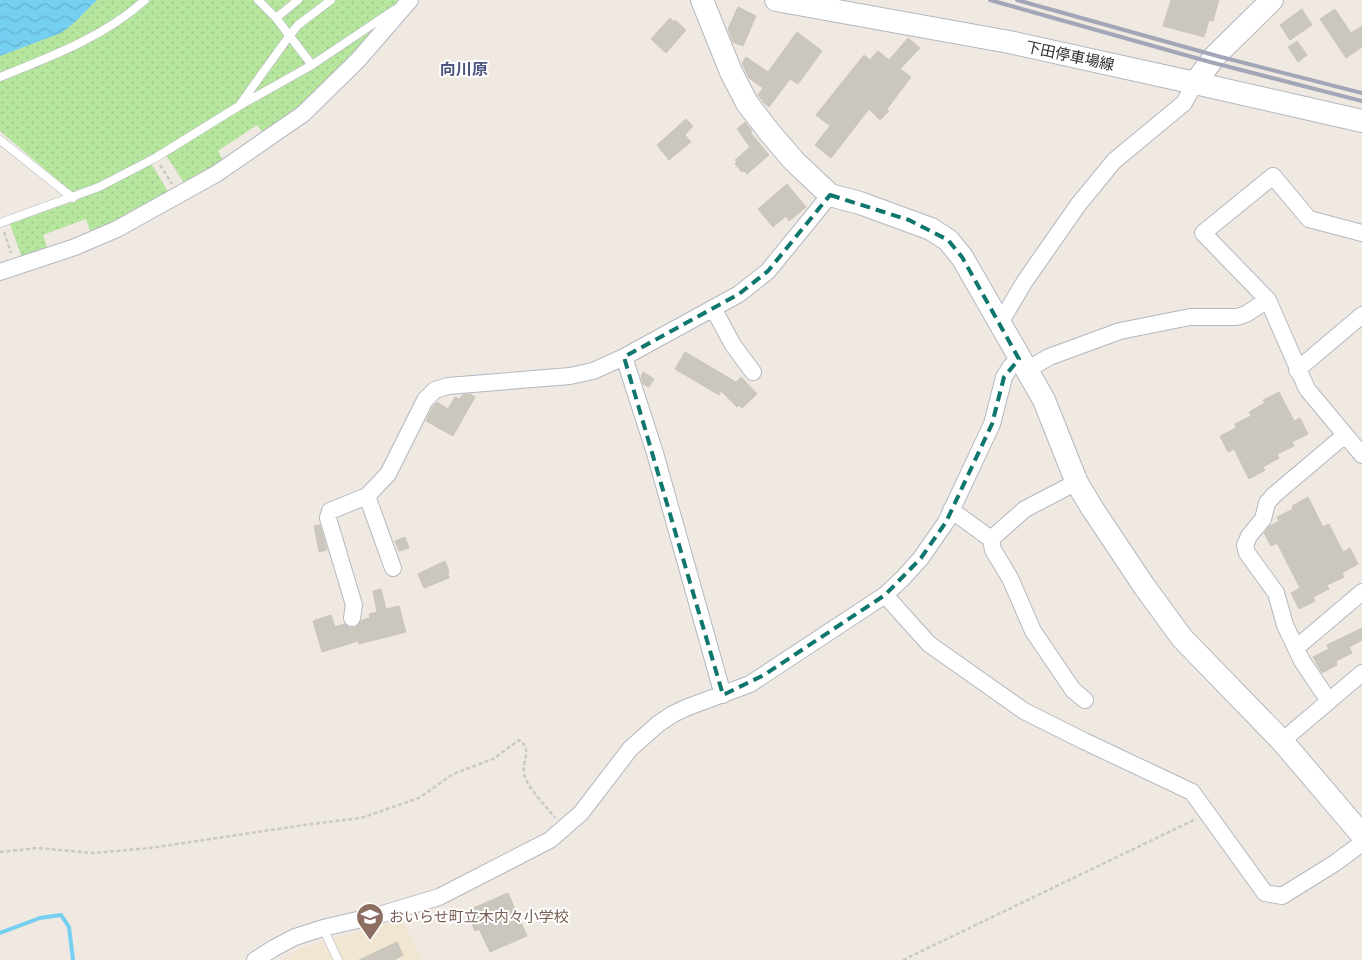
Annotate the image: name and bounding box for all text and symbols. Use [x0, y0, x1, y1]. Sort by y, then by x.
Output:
street label: 下田停車場線 [1024, 37, 1116, 74]
district label: 向川原 [440, 59, 488, 79]
school or university icon: おいらせ町立木内々小学校 [355, 902, 385, 941]
place label: おいらせ町立木内々小学校 [389, 907, 569, 926]

